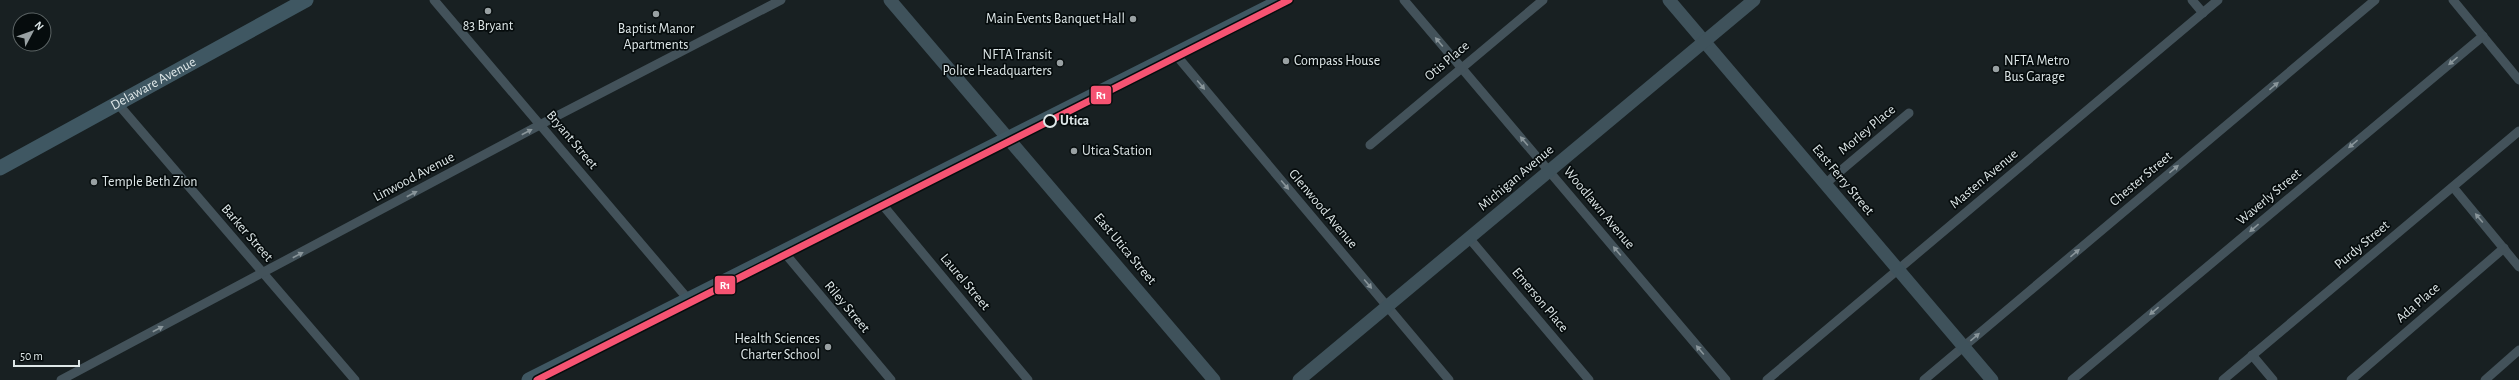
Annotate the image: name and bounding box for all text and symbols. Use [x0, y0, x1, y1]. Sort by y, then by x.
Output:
marker: 83 Bryant [483, 6, 493, 16]
marker: Baptist Manor Apartments [651, 9, 661, 19]
north arrow [12, 12, 52, 52]
place label: Main Events Banquet Hall [986, 12, 1125, 26]
marker: Main Events Banquet Hall [1128, 14, 1138, 24]
text: N [33, 19, 46, 32]
place label: 83 Bryant [463, 19, 514, 33]
place label: Baptist Manor Apartments [618, 22, 695, 52]
one-way arrow [1435, 37, 1444, 47]
street label: Otis Place [1422, 39, 1472, 83]
place label: NFTA Transit Police Headquarters [942, 48, 1053, 78]
place label: Compass House [1294, 54, 1380, 68]
place label: NFTA Metro Bus Garage [2004, 54, 2070, 84]
street label: Delaware Avenue [108, 55, 198, 113]
marker: Compass House [1281, 56, 1291, 66]
one-way arrow [2448, 56, 2458, 65]
marker: NFTA Transit Police Headquarters [1055, 58, 1065, 68]
marker: NFTA Metro Bus Garage [1991, 64, 2001, 74]
one-way arrow [1197, 80, 1206, 90]
one-way arrow [2268, 81, 2279, 90]
line badge: R1 [1090, 85, 1112, 105]
text: R1 [1096, 90, 1106, 101]
street label: Morley Place [1836, 102, 1898, 158]
street label: Bryant Street [544, 108, 601, 172]
marker: Utica [1043, 114, 1057, 128]
place label: Utica [1060, 114, 1090, 128]
one-way arrow [521, 129, 532, 136]
one-way arrow [1519, 136, 1528, 146]
one-way arrow [2348, 140, 2359, 149]
street label: Michigan Avenue [1476, 142, 1556, 214]
street label: East Ferry Street [1810, 142, 1877, 218]
place label: Utica Station [1082, 144, 1152, 158]
marker: Utica Station [1069, 146, 1079, 156]
street label: Masten Avenue [1947, 147, 2021, 211]
street label: Chester Street [2107, 149, 2175, 209]
street label: Linwood Avenue [371, 150, 457, 204]
street label: Woodlawn Avenue [1561, 164, 1637, 252]
one-way arrow [2169, 165, 2180, 174]
street label: Waverly Street [2234, 166, 2304, 228]
street label: Glenwood Avenue [1286, 167, 1360, 251]
place label: Temple Beth Zion [102, 175, 198, 189]
marker: Temple Beth Zion [89, 177, 99, 187]
one-way arrow [1280, 179, 1289, 190]
one-way arrow [406, 190, 418, 197]
street label: Barker Street [218, 202, 276, 265]
street label: East Utica Street [1091, 211, 1159, 288]
one-way arrow [2474, 213, 2483, 224]
street label: Purdy Street [2332, 218, 2393, 272]
one-way arrow [2249, 223, 2259, 232]
one-way arrow [1612, 245, 1621, 256]
one-way arrow [2069, 249, 2080, 258]
street label: Laurel Street [937, 251, 993, 313]
one-way arrow [292, 252, 303, 259]
street label: Emerson Place [1509, 265, 1571, 335]
line badge: R1 [714, 275, 736, 295]
street label: Riley Street [822, 279, 873, 336]
one-way arrow [1364, 279, 1373, 290]
text: R1 [720, 280, 730, 291]
street label: Ada Place [2393, 280, 2443, 326]
one-way arrow [2149, 307, 2160, 316]
one-way arrow [152, 326, 164, 332]
place label: Health Sciences Charter School [734, 332, 820, 362]
one-way arrow [1970, 332, 1981, 341]
scale bar [14, 342, 79, 368]
marker: Health Sciences Charter School [823, 342, 833, 352]
one-way arrow [1696, 345, 1705, 356]
text: 50 m [20, 350, 43, 362]

